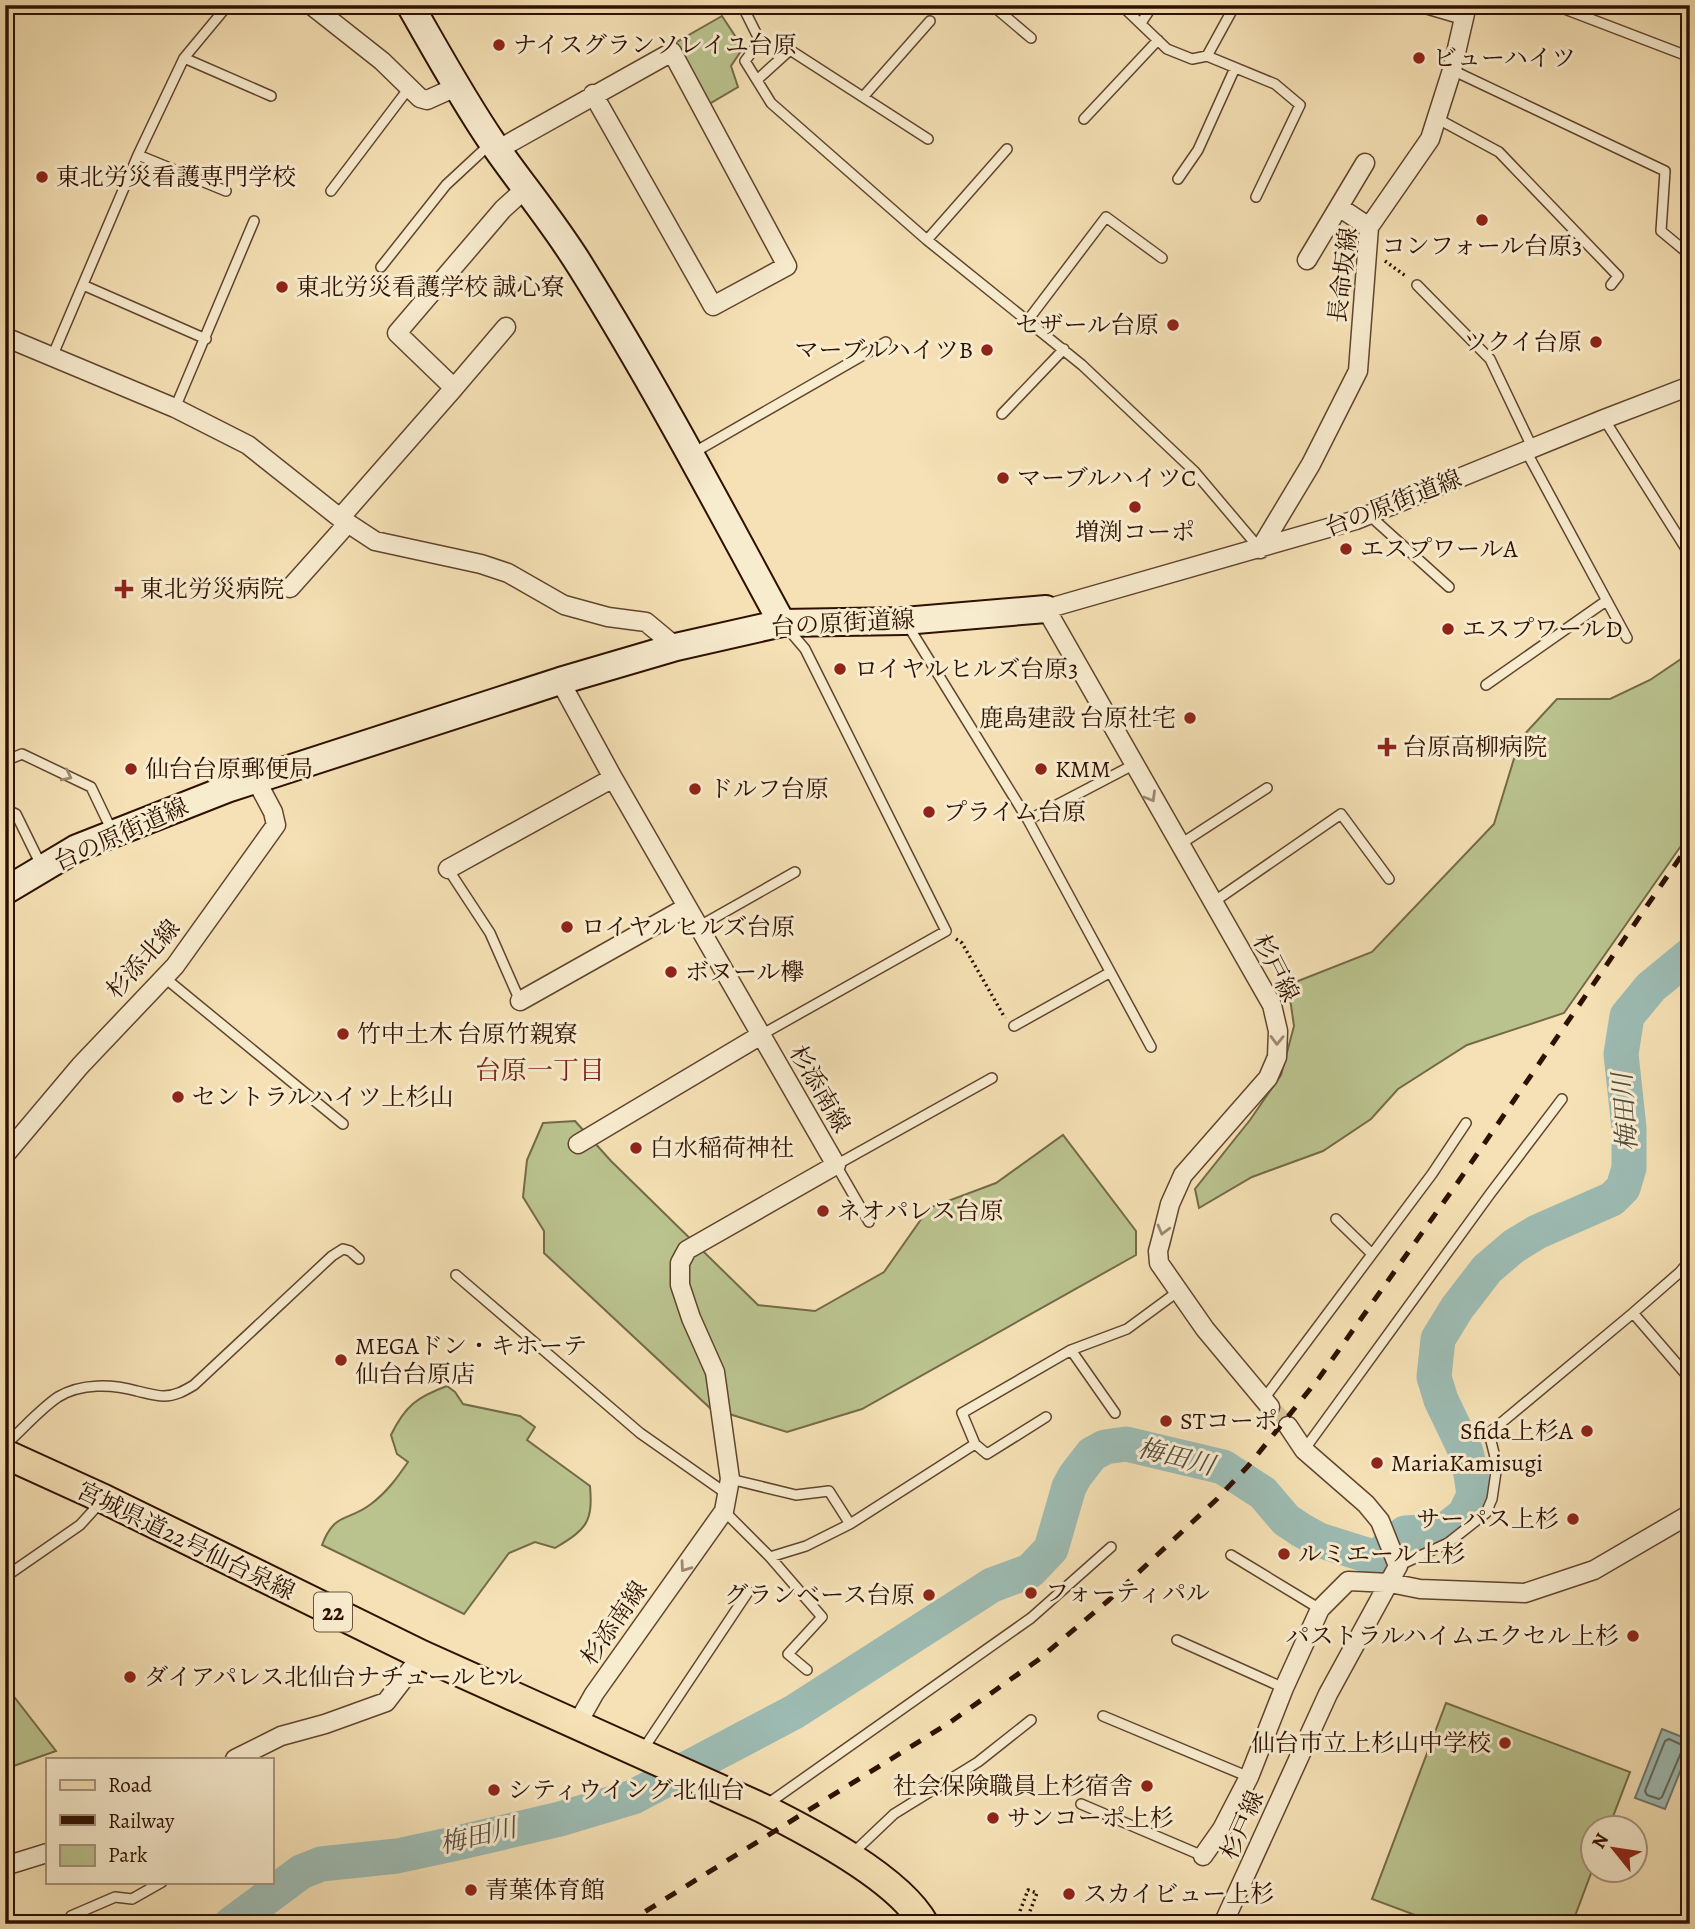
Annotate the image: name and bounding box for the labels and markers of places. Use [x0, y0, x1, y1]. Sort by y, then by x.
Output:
place label: ナイスグランソレイユ台原 [513, 29, 797, 61]
marker: ナイスグランソレイユ台原 [491, 37, 507, 53]
place label: ビューハイツ [1433, 42, 1576, 74]
marker: ビューハイツ [1411, 50, 1427, 66]
place label: 東北労災看護専門学校 [56, 161, 296, 193]
marker: 東北労災看護専門学校 [34, 169, 50, 185]
marker: コンフォール台原3 [1474, 212, 1490, 228]
place label: コンフォール台原3 [1382, 230, 1582, 262]
place label: 東北労災看護学校 誠心寮 [296, 271, 565, 303]
marker: 東北労災看護学校 誠心寮 [274, 279, 290, 295]
place label: セザール台原 [1015, 309, 1159, 341]
marker: セザール台原 [1165, 317, 1181, 333]
place label: ツクイ台原 [1463, 326, 1582, 358]
place label: マーブルハイツB [795, 334, 973, 366]
marker: ツクイ台原 [1588, 334, 1604, 350]
marker: マーブルハイツB [979, 342, 995, 358]
place label: マーブルハイツC [1017, 462, 1196, 494]
marker: マーブルハイツC [995, 470, 1011, 486]
marker: 増渕コーポ [1127, 499, 1143, 515]
place label: 増渕コーポ [1075, 516, 1195, 548]
place label: エスプワールA [1360, 533, 1519, 565]
marker: エスプワールA [1338, 541, 1354, 557]
place label: 東北労災病院 [140, 573, 284, 605]
marker: 東北労災病院 [114, 579, 134, 599]
place label: エスプワールD [1462, 613, 1622, 645]
marker: エスプワールD [1440, 621, 1456, 637]
place label: ロイヤルヒルズ台原3 [854, 653, 1078, 685]
marker: ロイヤルヒルズ台原3 [832, 661, 848, 677]
place label: 鹿島建設 台原社宅 [979, 702, 1176, 734]
marker: 鹿島建設 台原社宅 [1182, 710, 1198, 726]
place label: 台原高柳病院 [1403, 731, 1547, 763]
marker: 台原高柳病院 [1377, 737, 1397, 757]
place label: 仙台台原郵便局 [145, 753, 313, 785]
place label: KMM [1055, 753, 1111, 785]
marker: 仙台台原郵便局 [123, 761, 139, 777]
marker: KMM [1033, 761, 1049, 777]
place label: ドルフ台原 [709, 773, 829, 805]
marker: ドルフ台原 [687, 781, 703, 797]
place label: プライム台原 [943, 796, 1086, 828]
marker: プライム台原 [921, 804, 937, 820]
place label: ロイヤルヒルズ台原 [581, 911, 795, 943]
marker: ロイヤルヒルズ台原 [559, 919, 575, 935]
place label: ボヌール欅 [685, 956, 805, 988]
marker: ボヌール欅 [663, 964, 679, 980]
place label: 竹中土木 台原竹親寮 [357, 1018, 578, 1050]
marker: 竹中土木 台原竹親寮 [335, 1026, 351, 1042]
place label: セントラルハイツ上杉山 [192, 1081, 454, 1113]
marker: セントラルハイツ上杉山 [170, 1089, 186, 1105]
place label: 白水稲荷神社 [650, 1132, 794, 1164]
marker: 白水稲荷神社 [628, 1140, 644, 1156]
place label: ネオパレス台原 [837, 1195, 1004, 1227]
marker: ネオパレス台原 [815, 1203, 831, 1219]
place label: MEGAドン・キホーテ 仙台台原店 [355, 1330, 587, 1390]
marker: MEGAドン・キホーテ 仙台台原店 [333, 1352, 349, 1368]
place label: STコーポ [1180, 1405, 1278, 1437]
marker: STコーポ [1158, 1413, 1174, 1429]
place label: Sfida上杉A [1460, 1415, 1574, 1447]
marker: Sfida上杉A [1579, 1423, 1595, 1439]
place label: MariaKamisugi [1391, 1447, 1543, 1479]
marker: MariaKamisugi [1369, 1455, 1385, 1471]
place label: サーパス上杉 [1416, 1503, 1559, 1535]
marker: サーパス上杉 [1565, 1511, 1581, 1527]
place label: ルミエール上杉 [1298, 1538, 1466, 1570]
marker: ルミエール上杉 [1276, 1546, 1292, 1562]
place label: フォーティパル [1045, 1577, 1210, 1609]
place label: グランベース台原 [724, 1579, 915, 1611]
marker: フォーティパル [1023, 1585, 1039, 1601]
marker: グランベース台原 [921, 1587, 937, 1603]
place label: パストラルハイムエクセル上杉 [1285, 1620, 1619, 1652]
marker: パストラルハイムエクセル上杉 [1625, 1628, 1641, 1644]
place label: ダイアパレス北仙台ナチュールヒル [144, 1661, 523, 1693]
marker: ダイアパレス北仙台ナチュールヒル [122, 1669, 138, 1685]
place label: 仙台市立上杉山中学校 [1251, 1727, 1491, 1759]
marker: 仙台市立上杉山中学校 [1497, 1735, 1513, 1751]
place label: 社会保険職員上杉宿舎 [893, 1770, 1133, 1802]
place label: シティウイング北仙台 [508, 1774, 745, 1806]
marker: 社会保険職員上杉宿舎 [1139, 1778, 1155, 1794]
marker: シティウイング北仙台 [486, 1782, 502, 1798]
place label: サンコーポ上杉 [1007, 1802, 1174, 1834]
marker: サンコーポ上杉 [985, 1810, 1001, 1826]
place label: 青葉体育館 [485, 1874, 605, 1906]
place label: スカイビュー上杉 [1083, 1878, 1274, 1910]
marker: 青葉体育館 [463, 1882, 479, 1898]
marker: スカイビュー上杉 [1061, 1886, 1077, 1902]

